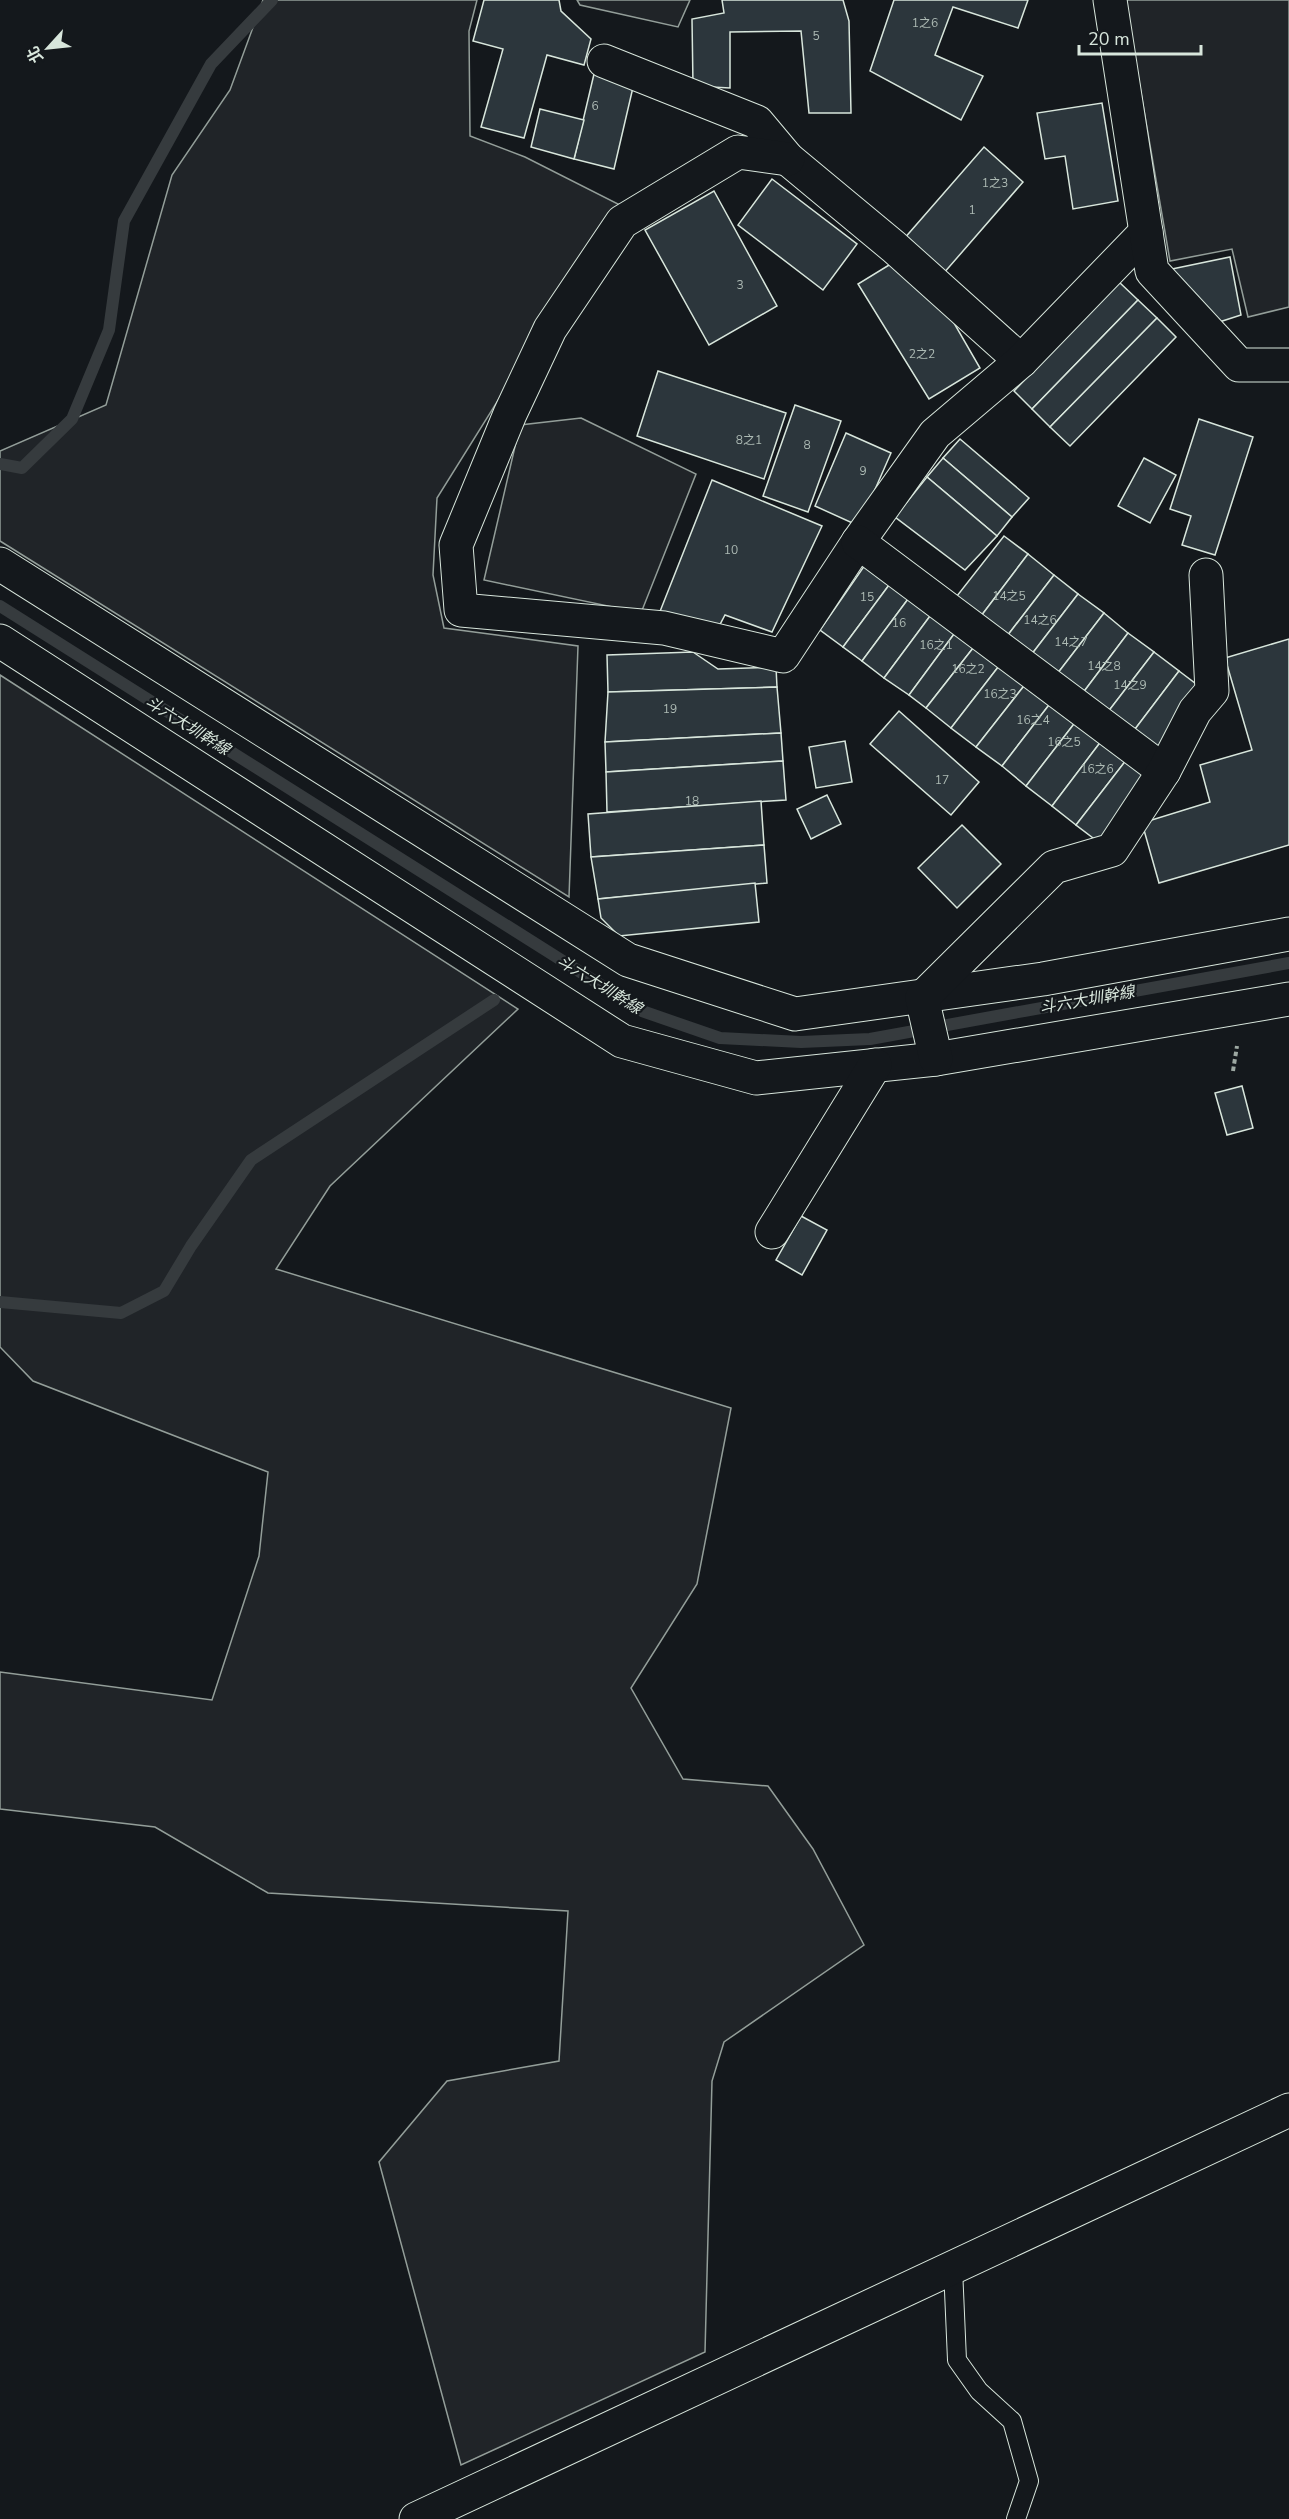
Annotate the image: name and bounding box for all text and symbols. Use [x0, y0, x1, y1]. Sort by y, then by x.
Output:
house number: 1之6 [912, 15, 938, 31]
north arrow [18, 18, 78, 78]
scale bar [1079, 18, 1200, 56]
text: 20 m [1088, 27, 1130, 51]
house number: 5 [812, 28, 820, 44]
text: 北 [22, 42, 49, 66]
house number: 6 [591, 98, 599, 114]
house number: 1之3 [982, 175, 1008, 191]
house number: 1 [968, 202, 976, 218]
house number: 3 [736, 277, 744, 293]
house number: 2之2 [909, 346, 935, 362]
house number: 8之1 [736, 432, 762, 448]
house number: 8 [803, 437, 811, 453]
house number: 9 [859, 463, 867, 479]
house number: 10 [724, 542, 738, 558]
house number: 14之5 [992, 588, 1026, 604]
house number: 15 [860, 589, 874, 605]
house number: 14之6 [1023, 612, 1057, 628]
house number: 16 [892, 615, 906, 631]
house number: 14之7 [1054, 634, 1088, 650]
house number: 16之1 [919, 637, 953, 653]
house number: 14之8 [1087, 658, 1121, 674]
house number: 16之2 [951, 661, 985, 677]
house number: 14之9 [1113, 677, 1147, 693]
house number: 16之3 [983, 686, 1017, 702]
water label: 斗六大圳幹線 [141, 691, 236, 762]
house number: 19 [663, 701, 677, 717]
house number: 16之4 [1016, 712, 1050, 728]
house number: 16之5 [1047, 734, 1081, 750]
house number: 16之6 [1080, 761, 1114, 777]
house number: 17 [935, 772, 949, 788]
house number: 18 [685, 793, 699, 809]
water label: 斗六大圳幹線 [553, 950, 648, 1021]
water label: 斗六大圳幹線 [1038, 980, 1138, 1019]

